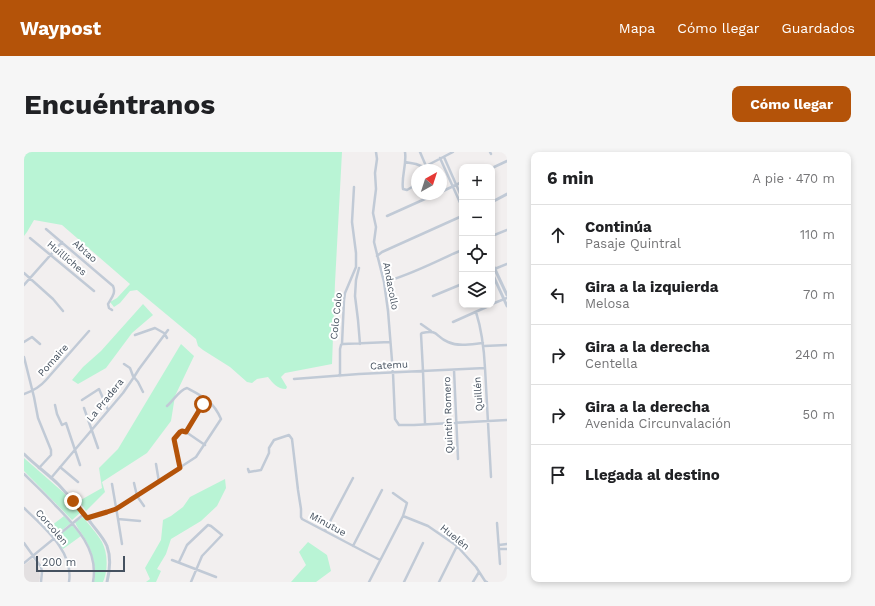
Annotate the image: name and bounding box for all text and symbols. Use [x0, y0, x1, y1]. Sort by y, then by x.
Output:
text: Waypost [20, 17, 101, 40]
text: Mapa [619, 20, 655, 36]
text: Cómo llegar [677, 20, 760, 36]
text: Guardados [782, 20, 855, 36]
button: Cómo llegar [732, 86, 851, 122]
text: Encuéntranos [24, 88, 215, 121]
north arrow [411, 164, 447, 200]
map controls [459, 164, 495, 308]
button: + [459, 164, 495, 200]
text: 6 min [547, 168, 594, 188]
text: A pie · 470 m [752, 171, 835, 186]
button: − [459, 200, 495, 236]
text: Continúa [585, 218, 652, 236]
icon: ahead [547, 224, 569, 246]
text: 110 m [800, 227, 835, 242]
button: locate [459, 236, 495, 272]
text: Pasaje Quintral [585, 236, 681, 251]
street label: Abtao [71, 237, 99, 265]
street label: Huilliches [45, 238, 89, 278]
street label: Andacollo [381, 261, 401, 311]
button: layers [459, 272, 495, 308]
text: Gira a la izquierda [585, 278, 718, 296]
icon: left [547, 284, 569, 306]
text: 70 m [803, 287, 835, 302]
street label: Colo Colo [328, 292, 344, 340]
text: Melosa [585, 296, 630, 311]
text: Gira a la derecha [585, 338, 710, 356]
street label: Pomaire [36, 341, 70, 378]
icon: right [547, 344, 569, 366]
text: 240 m [795, 347, 835, 362]
text: Centella [585, 356, 638, 371]
street label: Catemu [370, 359, 408, 371]
street label: La Pradera [84, 376, 126, 424]
street label: Quillén [471, 376, 485, 412]
street label: Quintin Romero [441, 377, 455, 453]
route start [194, 395, 212, 413]
text: Gira a la derecha [585, 398, 710, 416]
icon: right [547, 404, 569, 426]
text: 50 m [803, 407, 835, 422]
text: Avenida Circunvalación [585, 416, 731, 431]
icon: arrive [547, 464, 569, 486]
text: Llegada al destino [585, 466, 720, 484]
route end [64, 492, 82, 510]
street label: Corcolen [34, 507, 70, 547]
street label: Minutue [308, 510, 348, 538]
street label: Huelén [438, 522, 472, 552]
scale bar [36, 554, 125, 573]
text: 200 m [42, 556, 76, 569]

